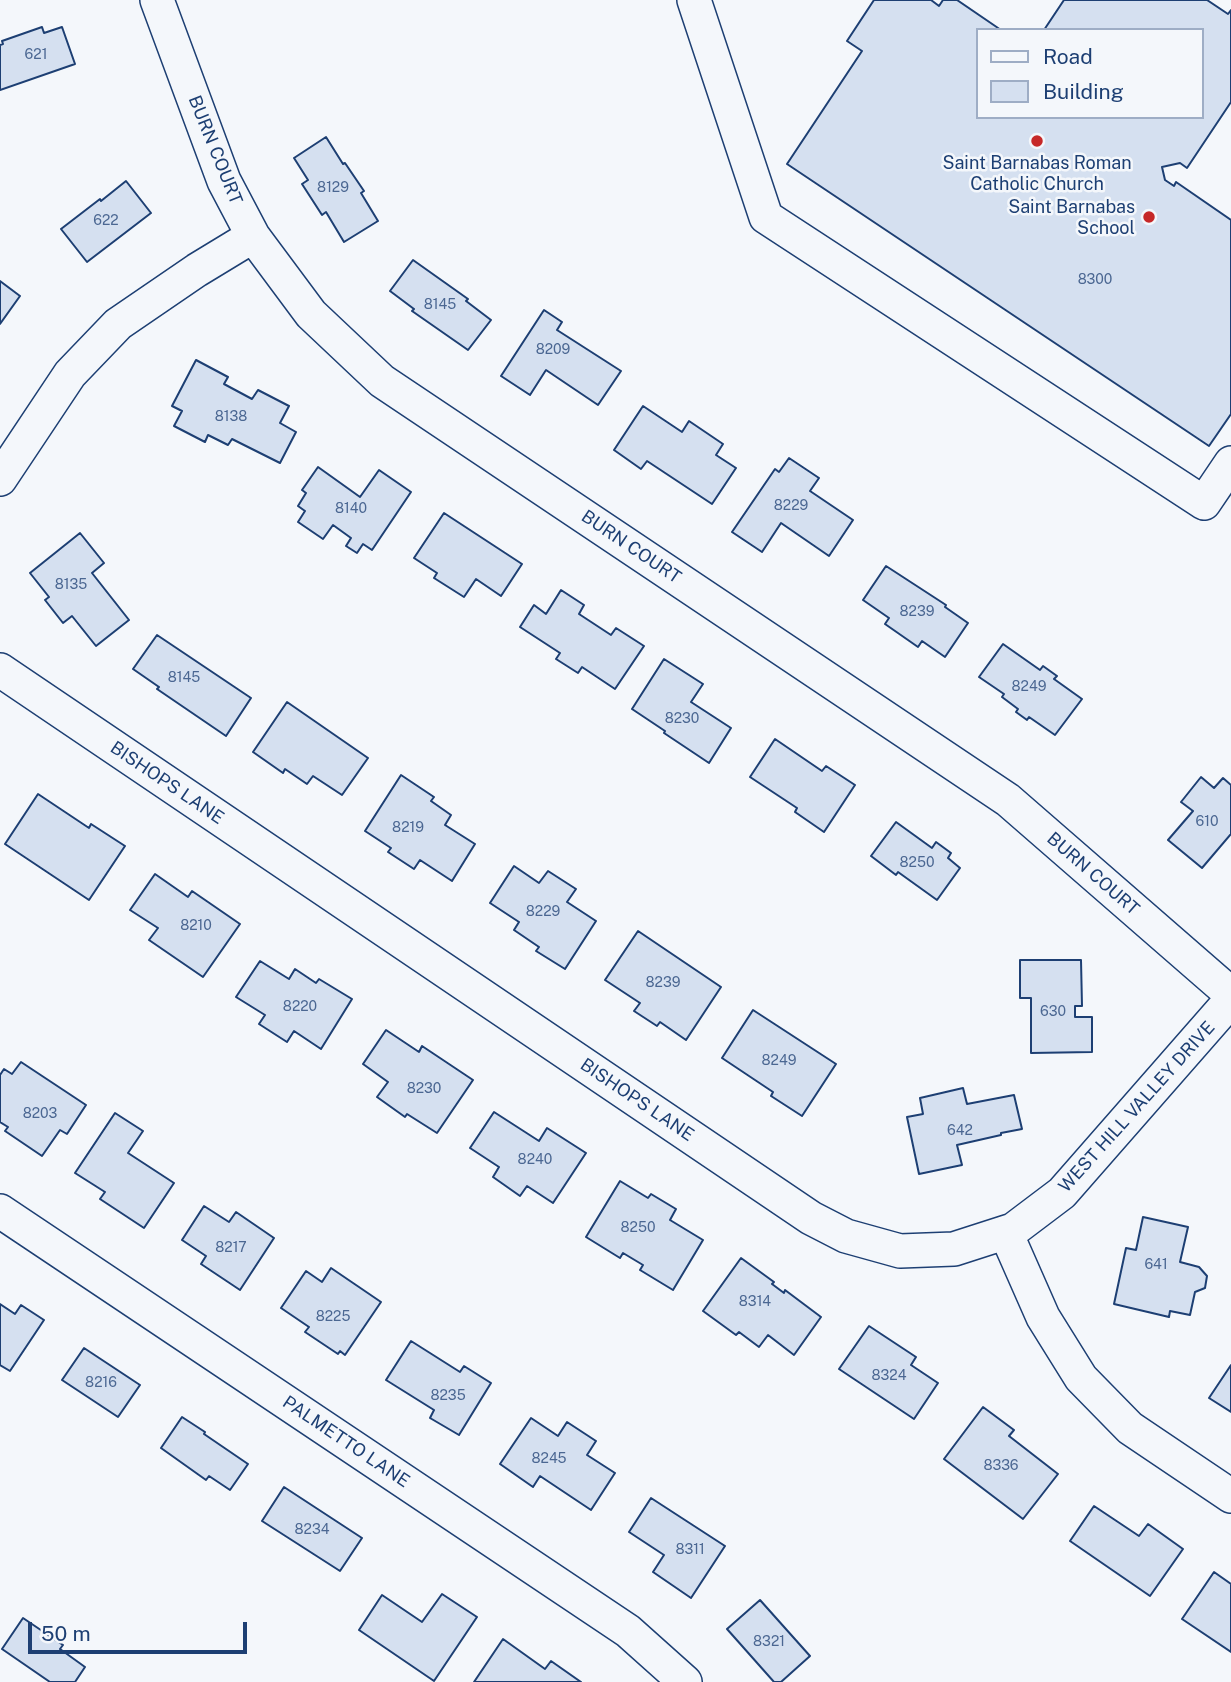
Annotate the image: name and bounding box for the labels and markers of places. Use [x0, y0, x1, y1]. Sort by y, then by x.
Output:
marker: Saint Barnabas Roman Catholic Church [1029, 133, 1045, 149]
place label: Saint Barnabas Roman Catholic Church [942, 152, 1132, 194]
place label: Saint Barnabas School [1008, 196, 1135, 238]
marker: Saint Barnabas School [1141, 209, 1157, 225]

